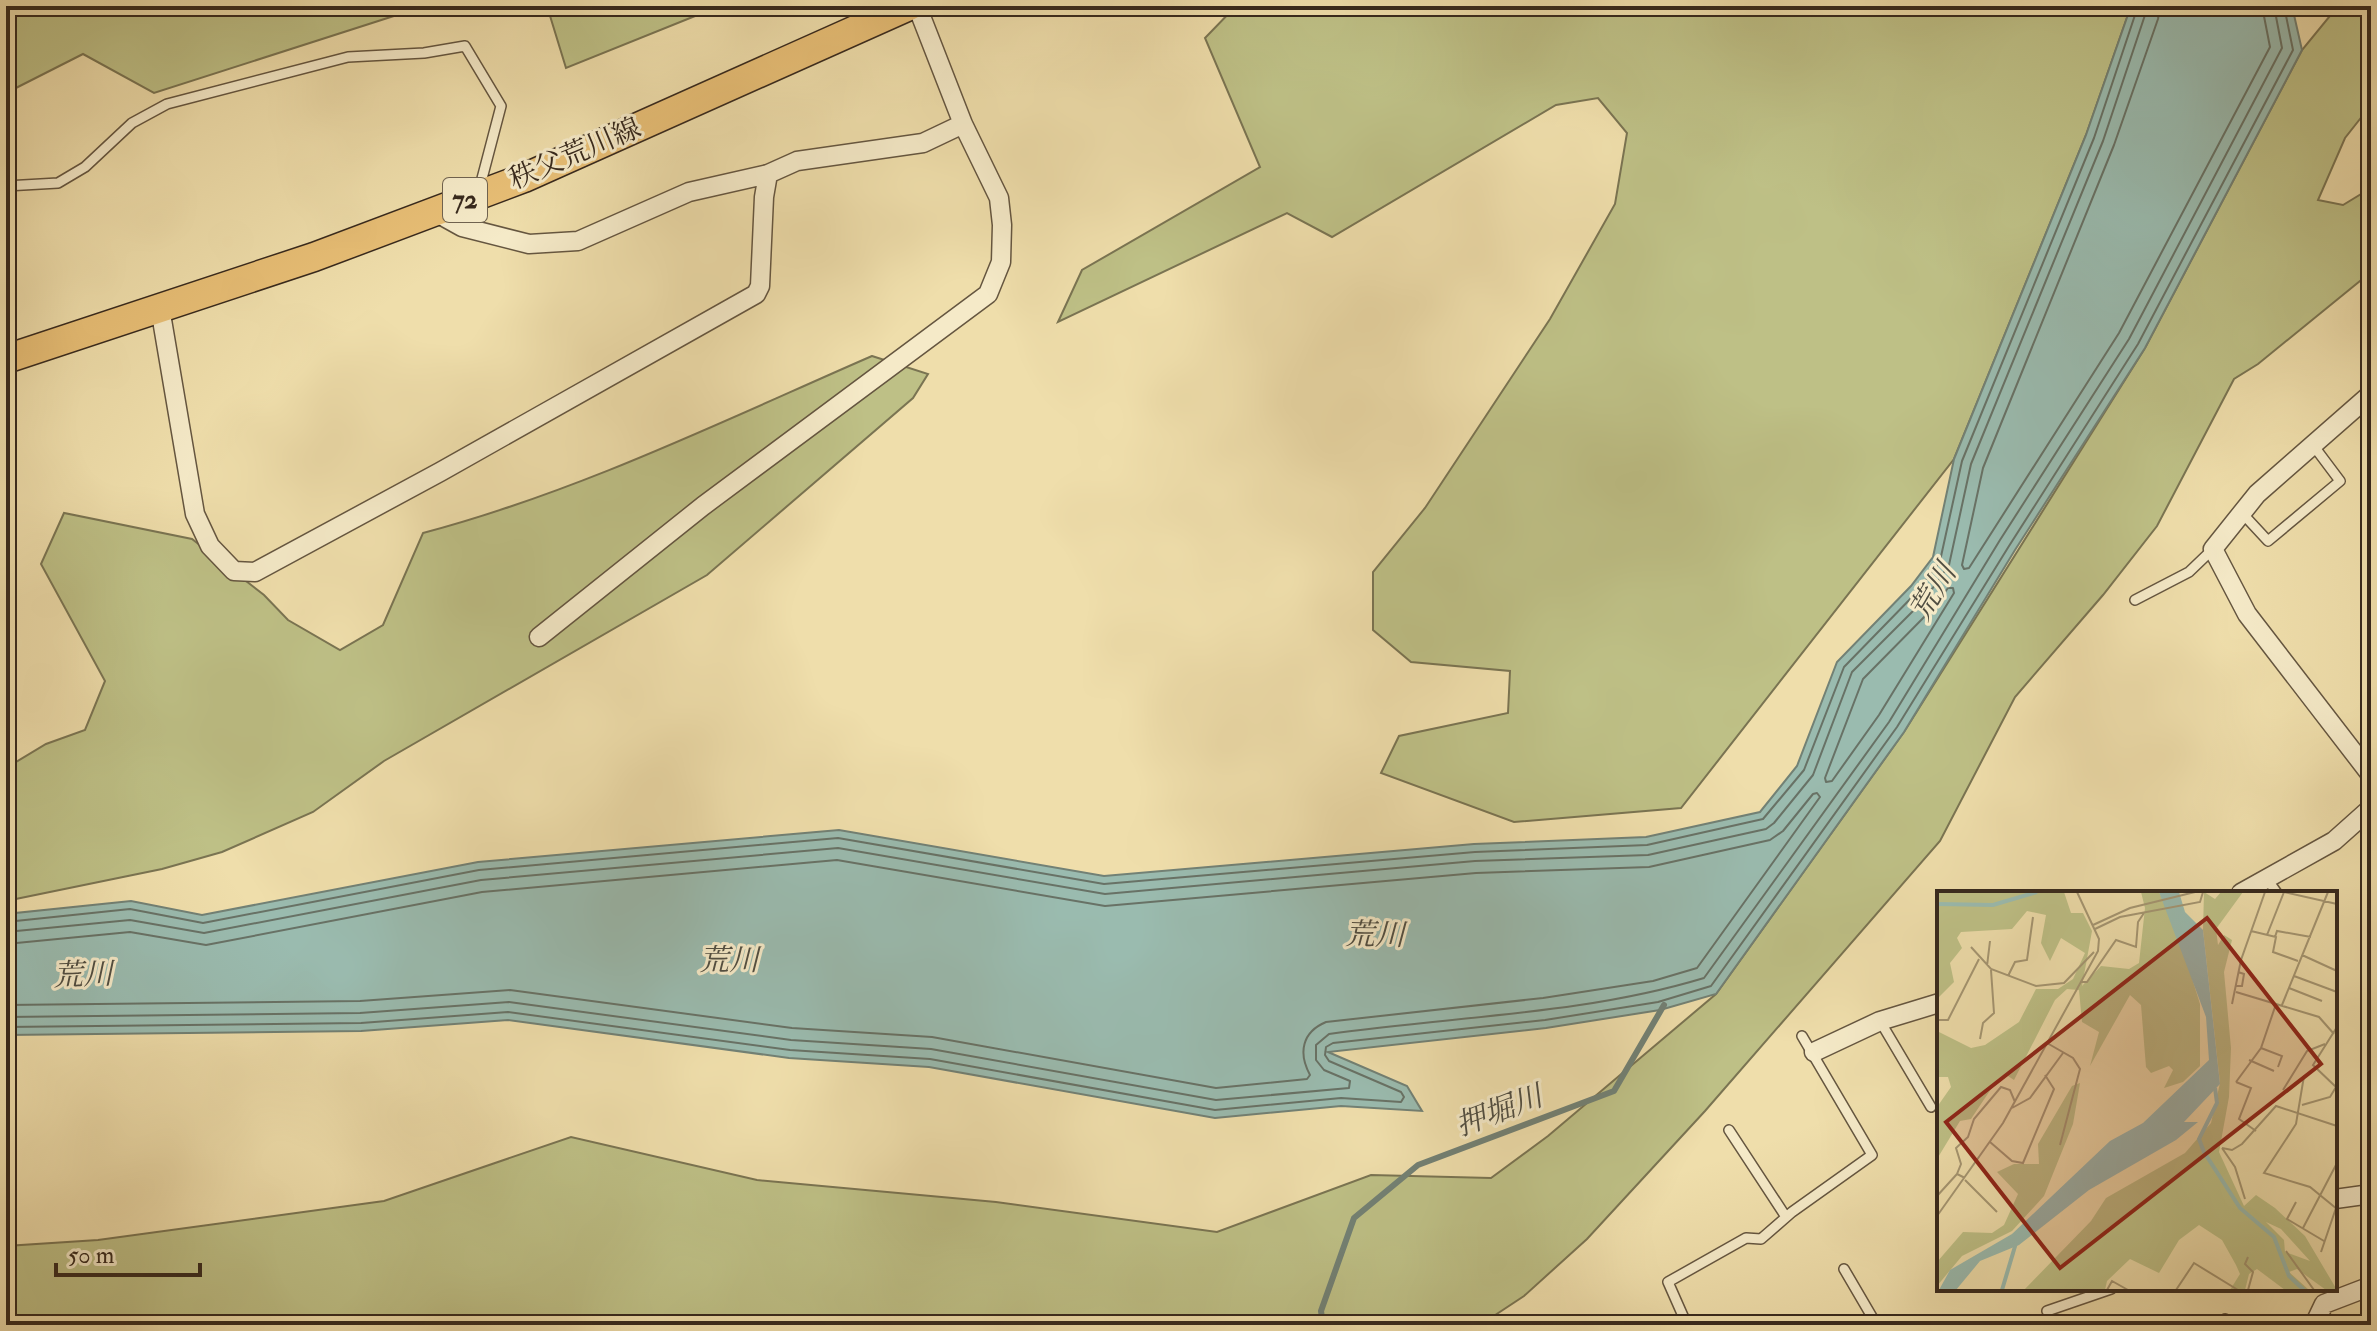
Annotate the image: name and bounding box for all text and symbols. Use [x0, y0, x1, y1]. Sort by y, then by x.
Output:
street label: 秩父荒川線 [504, 111, 646, 197]
road number: 72 [443, 178, 487, 222]
water label: 荒川 [1902, 554, 1966, 627]
inset map [1937, 891, 2337, 1291]
water label: 荒川 [1345, 916, 1408, 954]
water label: 荒川 [699, 942, 762, 979]
water label: 荒川 [52, 955, 117, 995]
water label: 押堀川 [1450, 1077, 1550, 1144]
scale bar [56, 1227, 200, 1277]
text: 50 m [68, 1240, 115, 1271]

